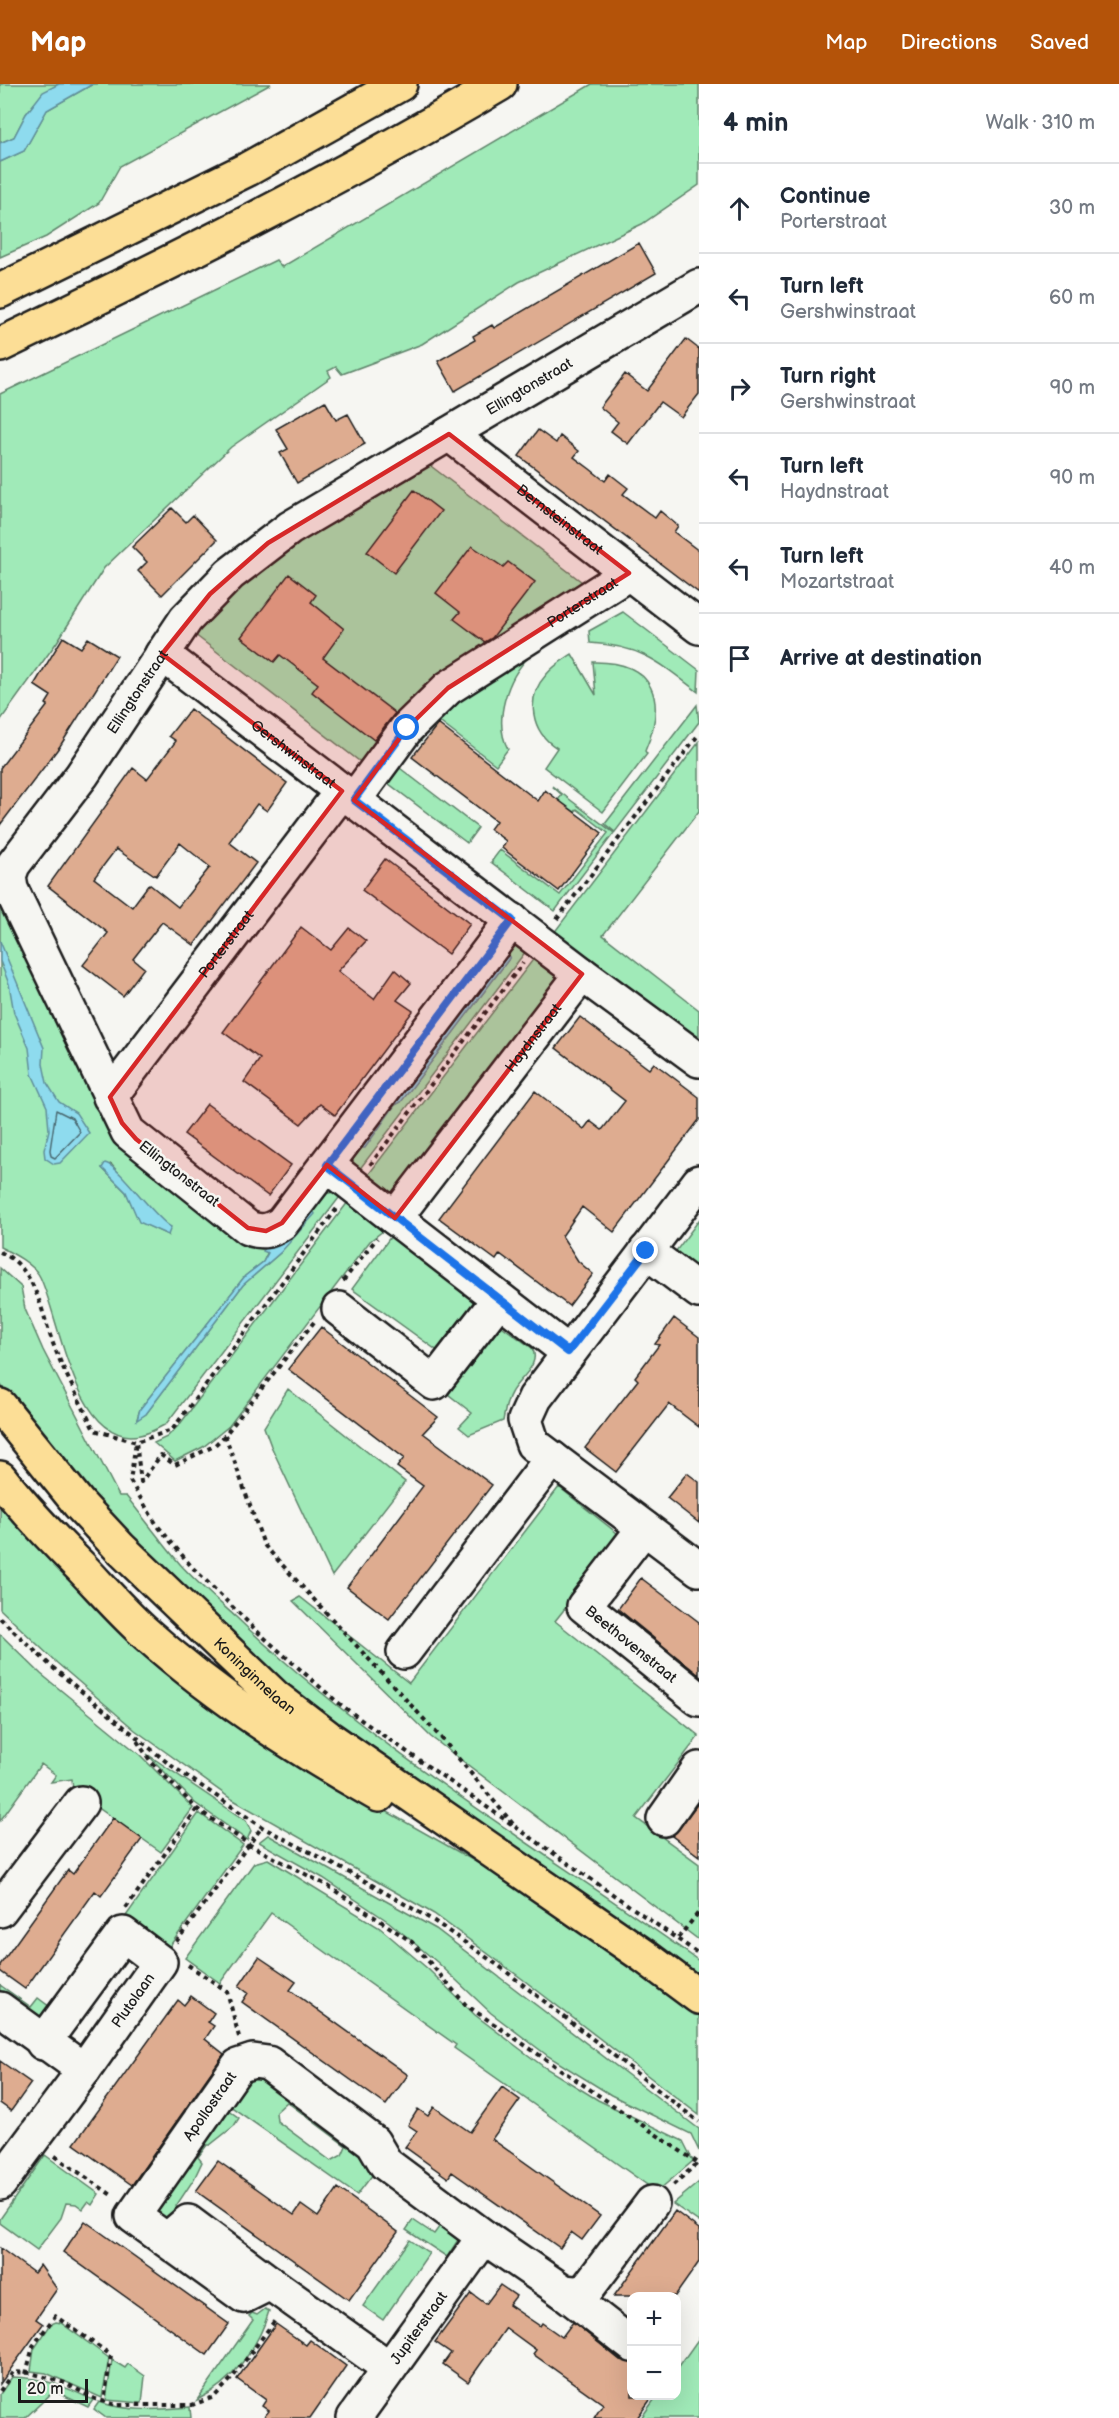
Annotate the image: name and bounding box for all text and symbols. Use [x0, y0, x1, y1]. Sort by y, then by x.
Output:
text: Map [30, 26, 86, 59]
text: Map [825, 30, 868, 55]
text: Directions [901, 30, 997, 55]
text: Saved [1030, 30, 1089, 55]
text: 4 min [723, 108, 788, 139]
text: Walk · 310 m [986, 111, 1095, 135]
text: Continue [780, 183, 870, 210]
icon: ahead [723, 192, 756, 225]
text: 30 m [1049, 196, 1095, 220]
text: Porterstraat [780, 210, 887, 234]
text: Turn left [780, 273, 864, 300]
icon: left [723, 282, 756, 315]
text: 60 m [1049, 286, 1095, 310]
text: Gershwinstraat [780, 300, 916, 324]
street label: Ellingtonstraat [483, 353, 576, 419]
text: Turn right [780, 363, 876, 390]
icon: right [723, 372, 756, 405]
text: 90 m [1050, 376, 1095, 400]
text: Gershwinstraat [780, 390, 916, 414]
text: Turn left [780, 453, 864, 480]
icon: left [723, 462, 756, 495]
text: 90 m [1050, 466, 1095, 490]
street label: Bernsteinstraat [513, 480, 607, 559]
text: Haydnstraat [780, 480, 889, 504]
text: Turn left [780, 543, 864, 570]
icon: left [723, 552, 756, 585]
text: 40 m [1049, 556, 1095, 580]
text: Mozartstraat [780, 570, 894, 594]
street label: Porterstraat [544, 573, 622, 632]
icon: arrive [723, 642, 756, 675]
text: Arrive at destination [780, 645, 982, 672]
street label: Ellingtonstraat [103, 646, 173, 738]
route start [393, 714, 419, 740]
street label: Gershwinstraat [247, 716, 340, 793]
street label: Porterstraat [194, 906, 258, 982]
street label: Haydnstraat [501, 999, 566, 1076]
street label: Ellingtonstraat [135, 1137, 223, 1212]
route end [632, 1237, 658, 1263]
street label: Beethovenstraat [581, 1601, 681, 1687]
street label: Koninginnelaan [210, 1634, 300, 1719]
street label: Plutolaan [107, 1969, 159, 2031]
street label: Apollostraat [179, 2068, 241, 2145]
street label: Jupiterstraat [386, 2287, 452, 2368]
map controls [627, 2292, 681, 2400]
button: + [627, 2292, 681, 2346]
button: − [627, 2346, 681, 2400]
scale bar [18, 2376, 88, 2404]
text: 20 m [27, 2380, 63, 2399]

